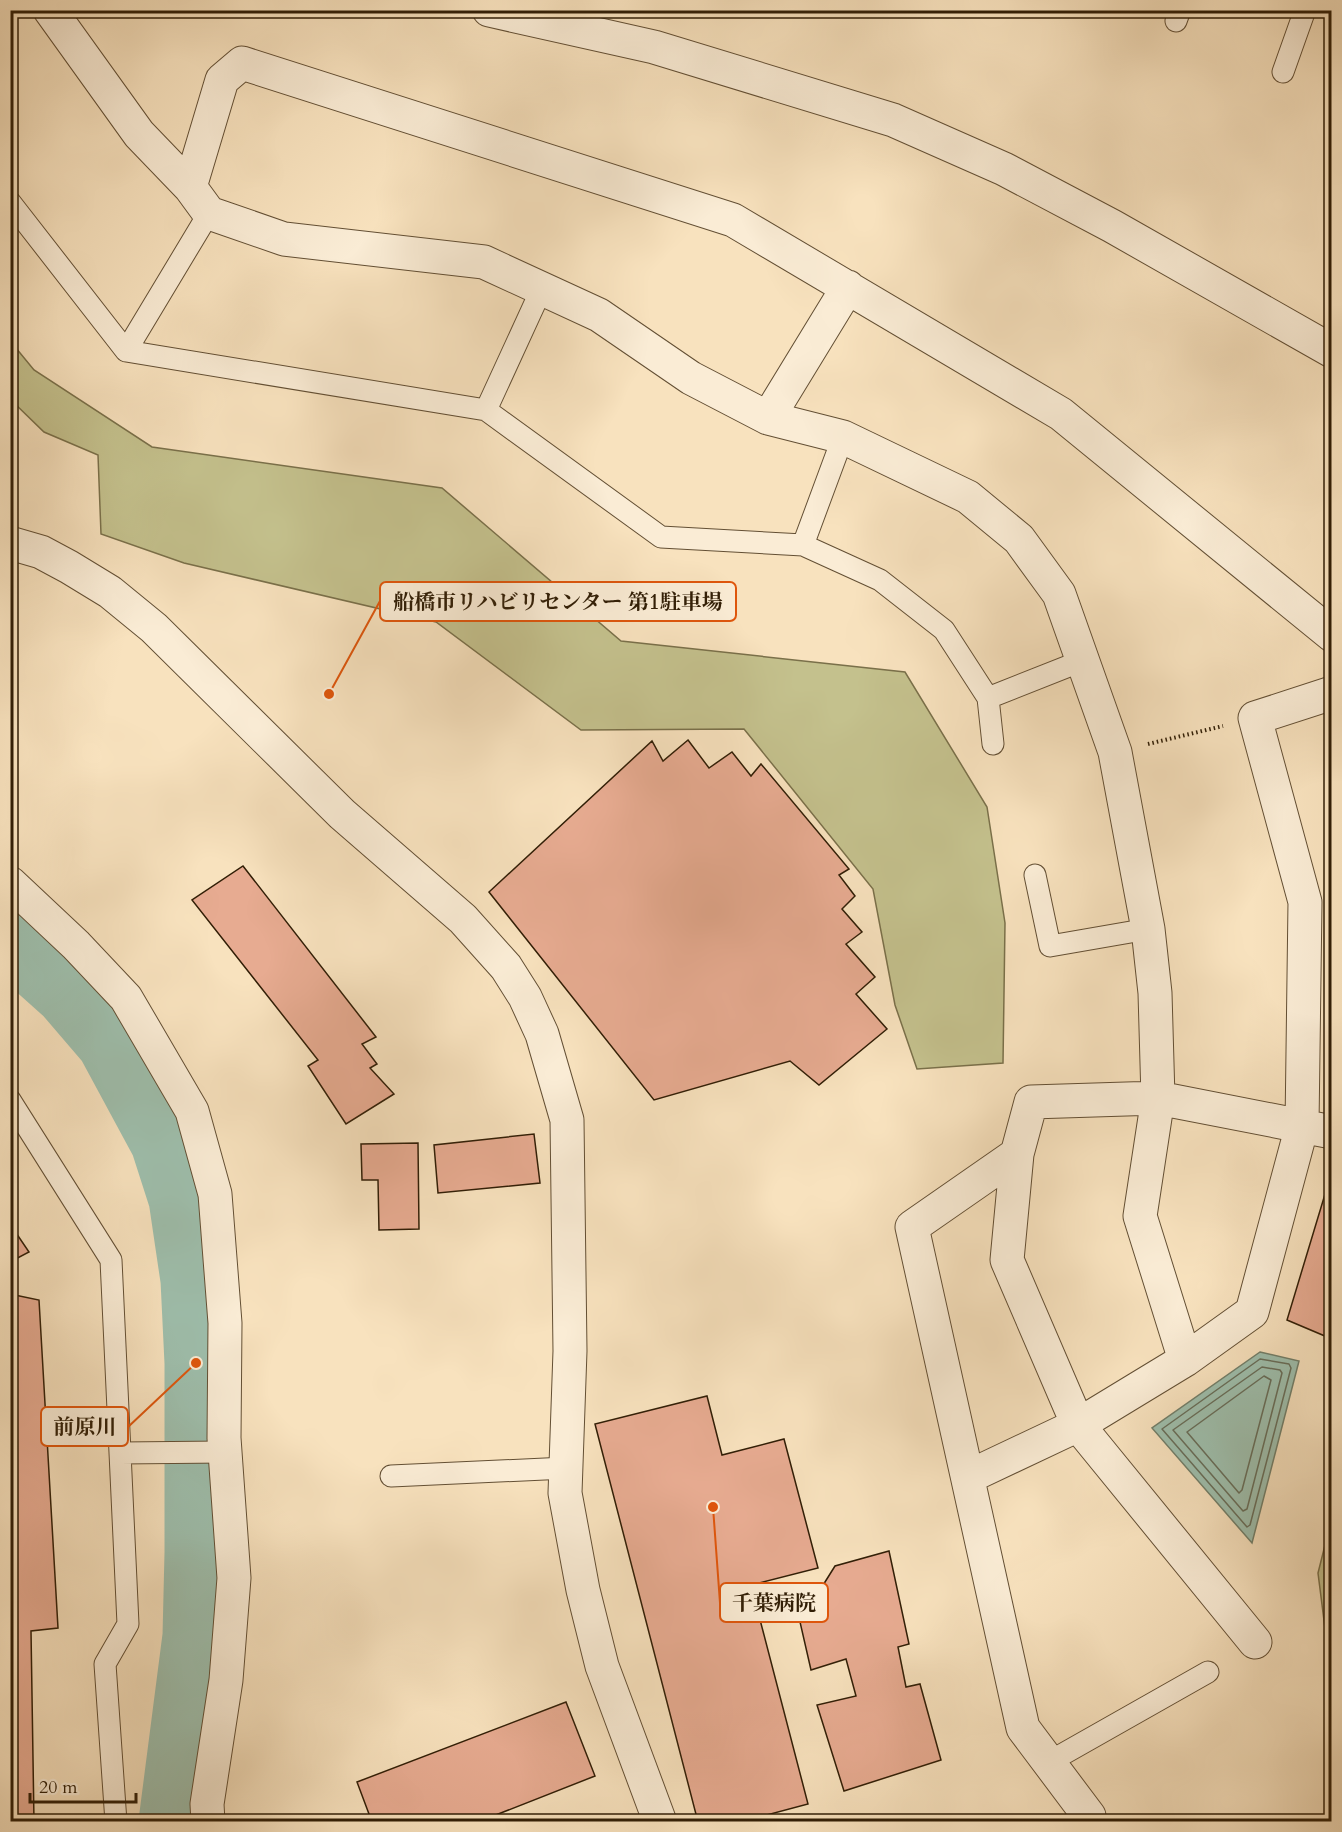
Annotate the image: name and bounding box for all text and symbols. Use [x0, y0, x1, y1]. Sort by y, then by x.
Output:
callout: 船橋市リハビリセンター 第1駐車場 [380, 582, 736, 621]
text: 船橋市リハビリセンター 第1駐車場 [393, 588, 723, 617]
callout: 前原川 [41, 1407, 128, 1446]
text: 前原川 [54, 1413, 117, 1442]
callout: 千葉病院 [720, 1583, 828, 1622]
text: 千葉病院 [732, 1589, 816, 1618]
scale bar [30, 1766, 136, 1804]
text: 20 m [39, 1775, 78, 1800]

